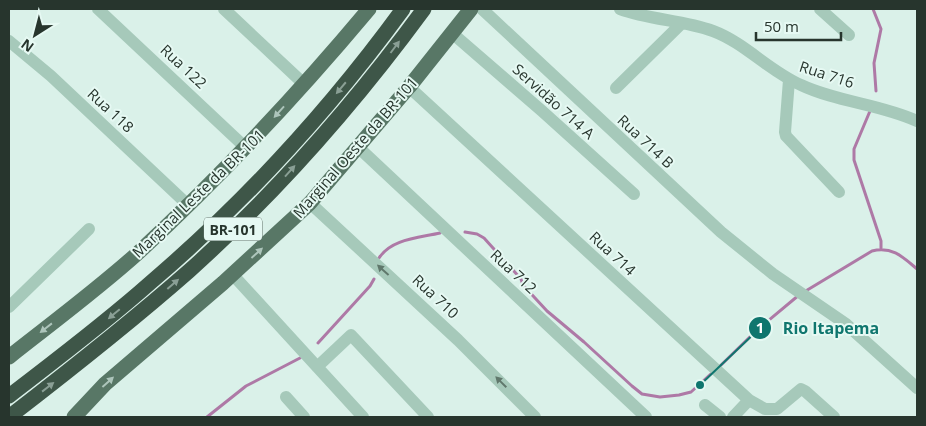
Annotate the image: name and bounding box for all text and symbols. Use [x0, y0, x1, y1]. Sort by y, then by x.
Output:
north arrow [10, 10, 60, 60]
scale bar [756, 10, 841, 42]
text: 50 m [764, 16, 799, 36]
text: N [17, 35, 37, 57]
street label: Rua 122 [157, 39, 211, 93]
one-way arrow [390, 40, 400, 54]
street label: Rua 716 [797, 56, 857, 92]
street label: Servidão 714 A [509, 59, 600, 143]
street label: Marginal Oeste da BR-101 [288, 72, 422, 222]
one-way arrow [335, 81, 346, 94]
street label: Rua 118 [84, 83, 138, 137]
one-way arrow [273, 105, 285, 117]
street label: Rua 714 B [614, 110, 678, 172]
street label: Marginal Leste da BR-101 [128, 125, 268, 261]
one-way arrow [284, 166, 296, 178]
road number: BR-101 [204, 218, 262, 240]
street label: Rua 714 [586, 226, 641, 280]
street label: Rua 712 [487, 244, 541, 298]
one-way arrow [250, 247, 262, 259]
one-way arrow [378, 264, 390, 276]
street label: Rua 710 [409, 269, 463, 323]
one-way arrow [167, 278, 179, 290]
one-way arrow [108, 308, 121, 319]
callout: Rio Itapema [748, 312, 889, 343]
text: 1 [756, 317, 764, 337]
text: Rio Itapema [783, 317, 879, 339]
one-way arrow [40, 323, 53, 334]
one-way arrow [495, 376, 507, 388]
one-way arrow [101, 377, 114, 388]
one-way arrow [41, 382, 54, 393]

